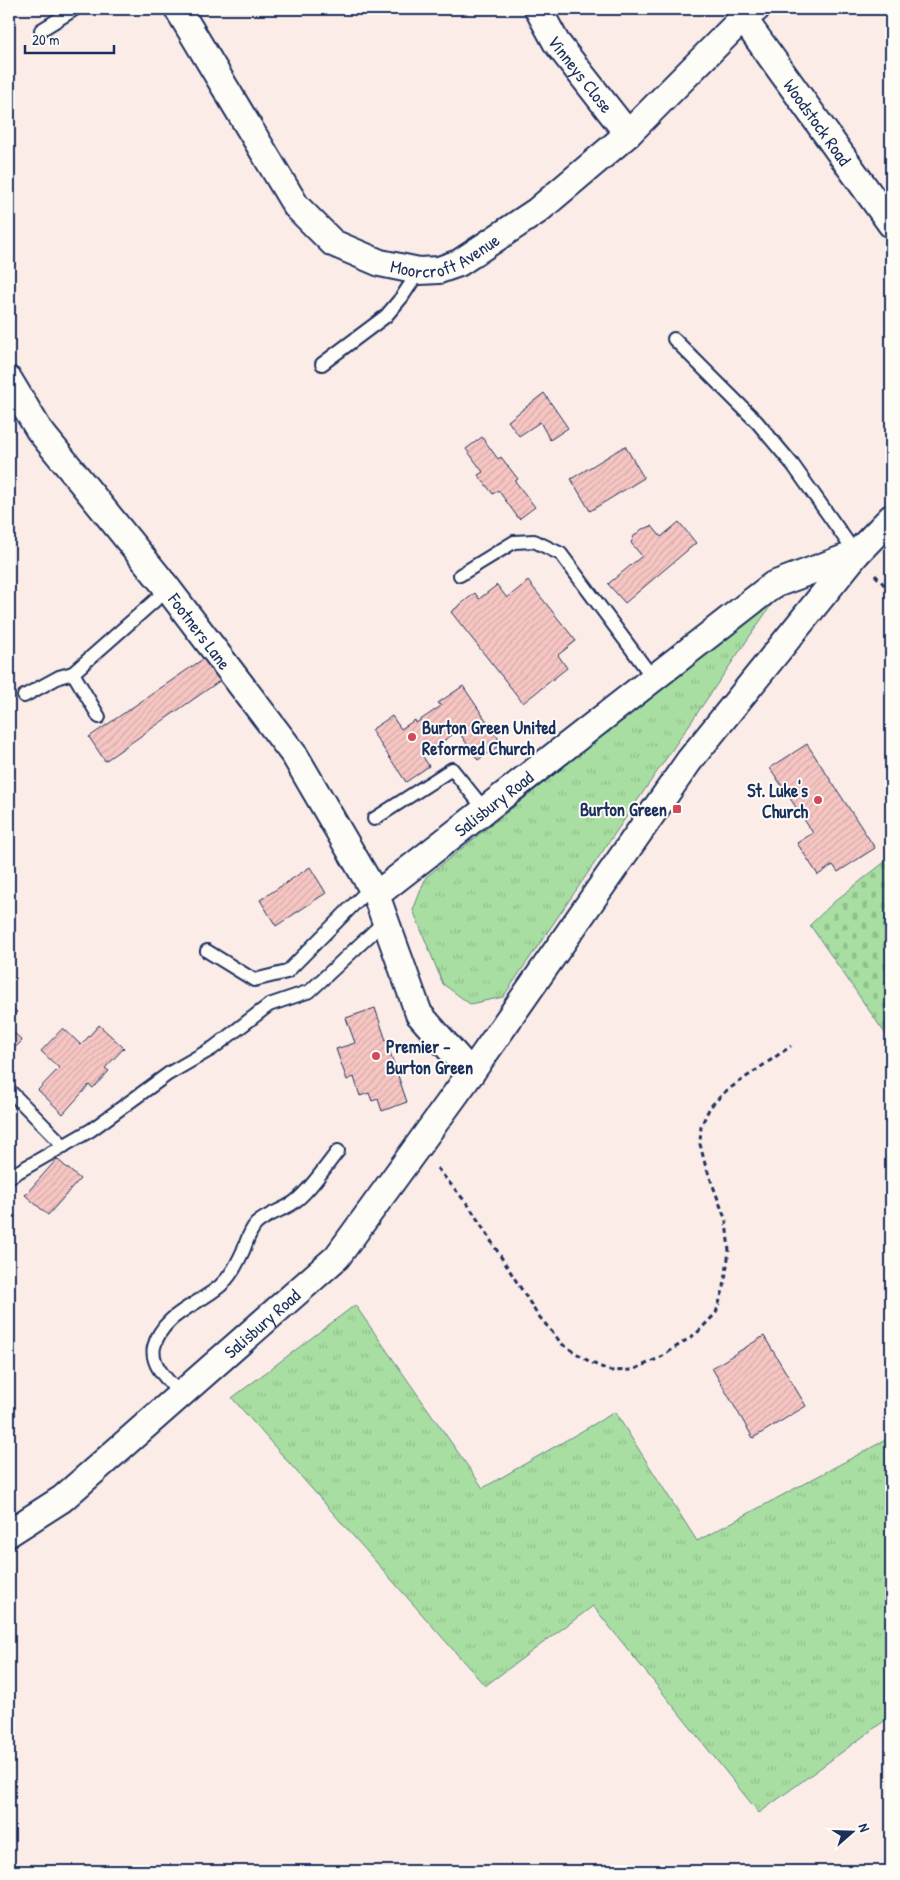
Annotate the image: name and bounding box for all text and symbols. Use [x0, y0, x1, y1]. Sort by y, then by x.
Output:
scale bar [25, 22, 114, 54]
text: 20 m [32, 29, 59, 50]
street label: Vinneys Close [542, 31, 619, 118]
street label: Woodstock Road [778, 74, 857, 170]
street label: Moorcroft Avenue [388, 227, 504, 284]
street label: Footners Lane [162, 587, 237, 674]
place label: Burton Green United Reformed Church [422, 715, 556, 761]
marker: Burton Green United Reformed Church [406, 731, 418, 743]
street label: Salisbury Road [449, 765, 538, 842]
place label: St. Luke's Church [747, 778, 808, 824]
marker: St. Luke's Church [812, 794, 824, 806]
place label: Burton Green [580, 797, 667, 822]
marker: Burton Green [671, 803, 683, 815]
place label: Premier - Burton Green [386, 1034, 473, 1080]
marker: Premier - Burton Green [370, 1050, 382, 1062]
street label: Salisbury Road [218, 1283, 305, 1364]
north arrow [828, 1808, 878, 1858]
text: N [854, 1821, 875, 1835]

